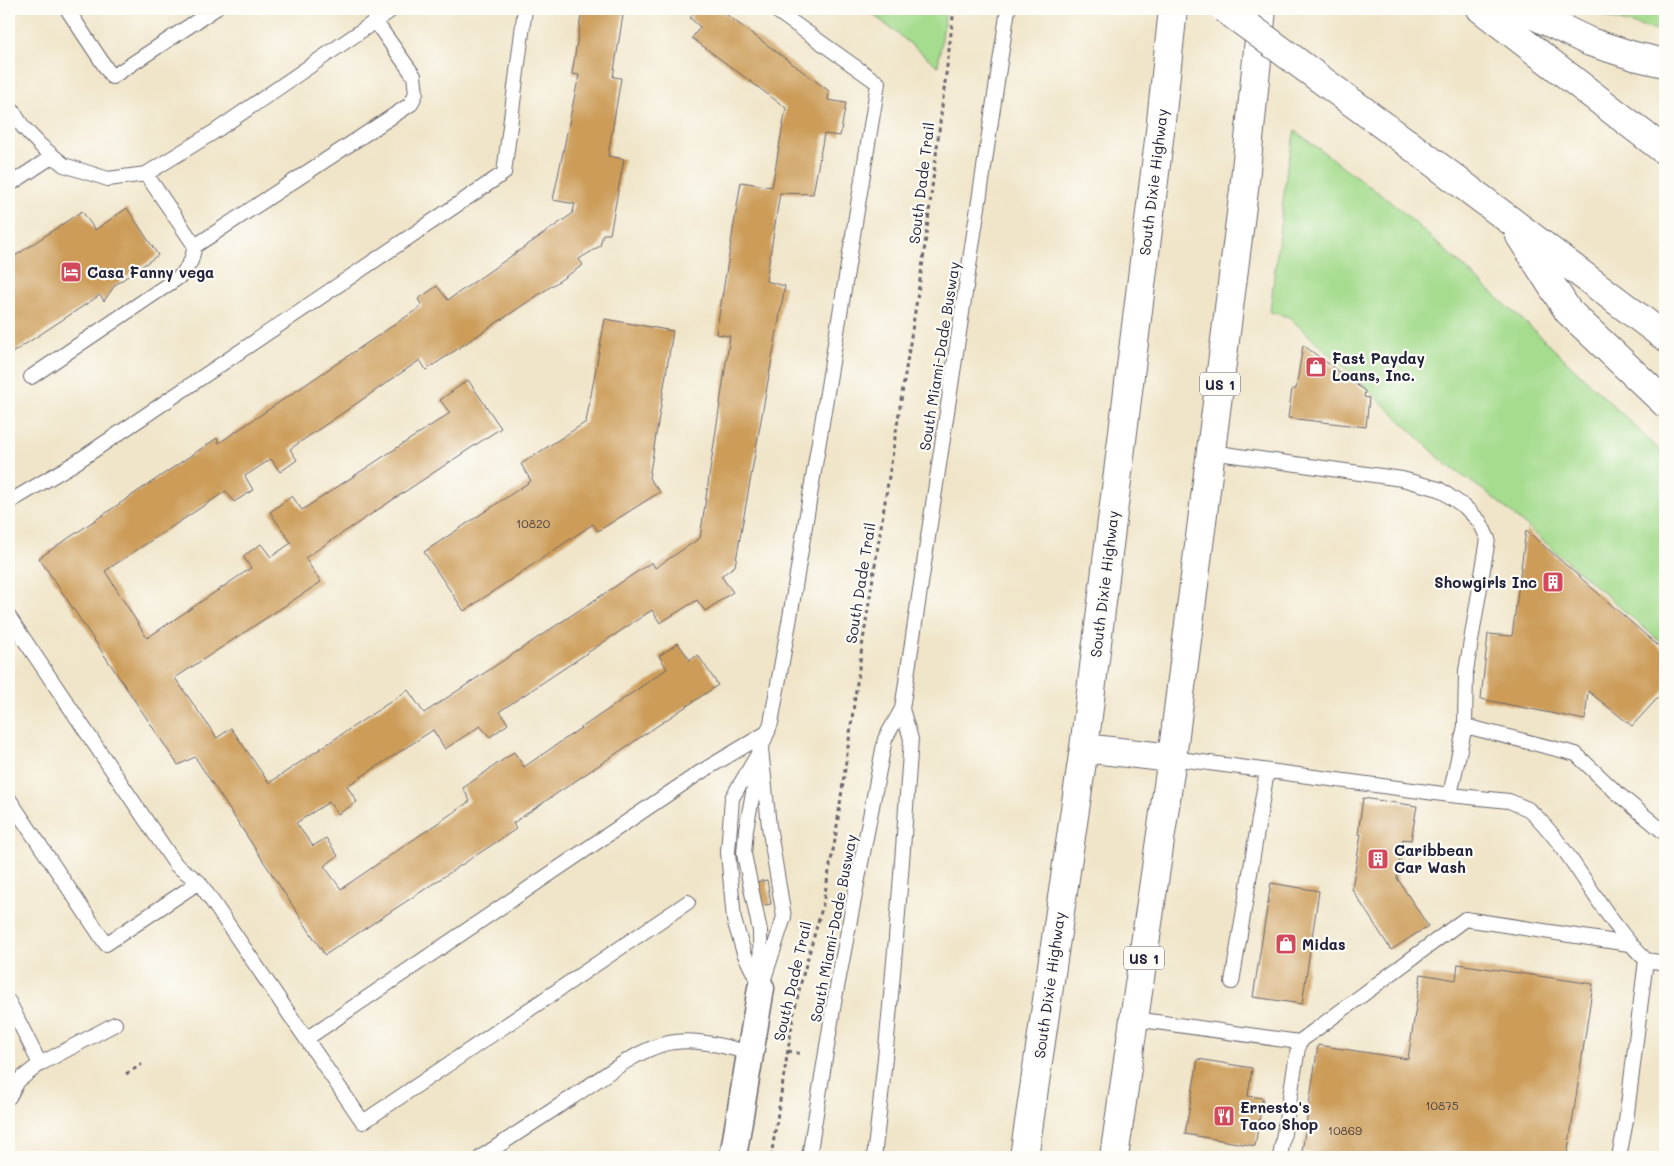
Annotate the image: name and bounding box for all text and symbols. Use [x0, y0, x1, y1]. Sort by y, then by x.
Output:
street label: South Dixie Highway [1134, 107, 1172, 257]
street label: South Dade Trail [904, 121, 938, 245]
hotel icon: Casa Fanny vega [59, 260, 83, 284]
street label: South Miami-Dade Busway [914, 260, 964, 452]
place label: Casa Fanny vega [87, 262, 214, 282]
place label: Fast Payday Loans, Inc. [1332, 348, 1425, 385]
shop icon: Fast Payday Loans, Inc. [1304, 355, 1328, 379]
road number: US 1 [1200, 372, 1240, 396]
street label: South Dixie Highway [1085, 509, 1123, 659]
house number: 10820 [516, 515, 551, 531]
street label: South Dade Trail [841, 521, 879, 645]
building icon: Showgirls Inc [1541, 570, 1565, 594]
place label: Showgirls Inc [1434, 572, 1537, 592]
street label: South Miami-Dade Busway [805, 832, 861, 1024]
place label: Caribbean Car Wash [1394, 840, 1473, 877]
building icon: Caribbean Car Wash [1366, 847, 1390, 871]
street label: South Dixie Highway [1029, 910, 1069, 1060]
street label: South Dade Trail [769, 919, 815, 1043]
shop icon: Midas [1274, 932, 1298, 956]
place label: Midas [1302, 934, 1345, 954]
road number: US 1 [1124, 946, 1164, 970]
place label: Ernesto's Taco Shop [1240, 1097, 1318, 1134]
house number: 10875 [1425, 1097, 1459, 1113]
restaurant icon: Ernesto's Taco Shop [1212, 1104, 1236, 1128]
house number: 10869 [1328, 1122, 1362, 1138]

